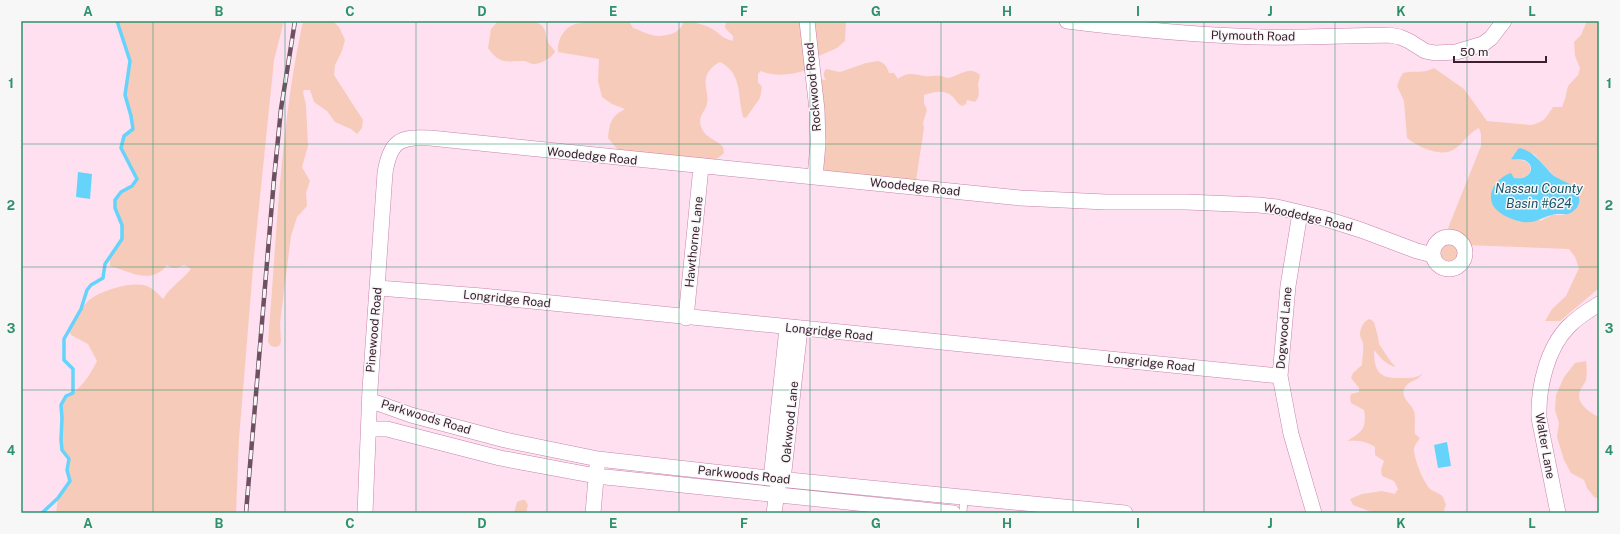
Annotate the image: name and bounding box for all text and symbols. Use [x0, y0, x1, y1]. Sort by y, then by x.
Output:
text: A [83, 4, 93, 19]
text: B [215, 4, 224, 19]
text: C [345, 4, 355, 19]
text: D [477, 4, 487, 19]
text: E [609, 4, 617, 19]
text: F [740, 4, 748, 19]
text: G [871, 4, 881, 19]
text: H [1002, 4, 1012, 19]
text: I [1136, 4, 1140, 19]
text: J [1267, 4, 1273, 19]
text: K [1396, 4, 1406, 19]
text: L [1528, 4, 1536, 19]
street label: Plymouth Road [1211, 28, 1295, 44]
scale bar [1454, 38, 1546, 64]
street label: Rockwood Road [802, 42, 824, 132]
text: 50 m [1460, 45, 1488, 59]
text: 1 [8, 76, 14, 91]
text: 1 [1606, 76, 1612, 91]
street label: Woodedge Road [546, 144, 638, 168]
street label: Woodedge Road [869, 175, 961, 199]
water label: Nassau County Basin #624 [1495, 181, 1583, 211]
street label: Hawthorne Lane [682, 195, 706, 288]
text: 2 [7, 198, 15, 213]
text: 2 [1605, 198, 1613, 213]
street label: Woodedge Road [1262, 200, 1354, 234]
street label: Dogwood Lane [1273, 286, 1295, 370]
street label: Pinewood Road [363, 287, 385, 373]
street label: Longridge Road [463, 287, 551, 311]
street label: Longridge Road [785, 320, 873, 344]
text: 3 [7, 321, 16, 336]
text: 3 [1605, 321, 1614, 336]
street label: Longridge Road [1107, 351, 1195, 375]
street label: Oakwood Lane [779, 380, 801, 464]
street label: Parkwoods Road [379, 397, 473, 437]
street label: Walter Lane [1532, 412, 1558, 480]
text: 4 [7, 443, 16, 458]
text: 4 [1605, 443, 1614, 458]
street label: Parkwoods Road [697, 463, 791, 487]
text: A [83, 516, 93, 531]
text: B [215, 516, 224, 531]
text: C [345, 516, 355, 531]
text: D [477, 516, 487, 531]
text: E [609, 516, 617, 531]
text: F [740, 516, 748, 531]
text: G [871, 516, 881, 531]
text: H [1002, 516, 1012, 531]
text: I [1136, 516, 1140, 531]
text: J [1267, 516, 1273, 531]
text: K [1396, 516, 1406, 531]
text: L [1528, 516, 1536, 531]

